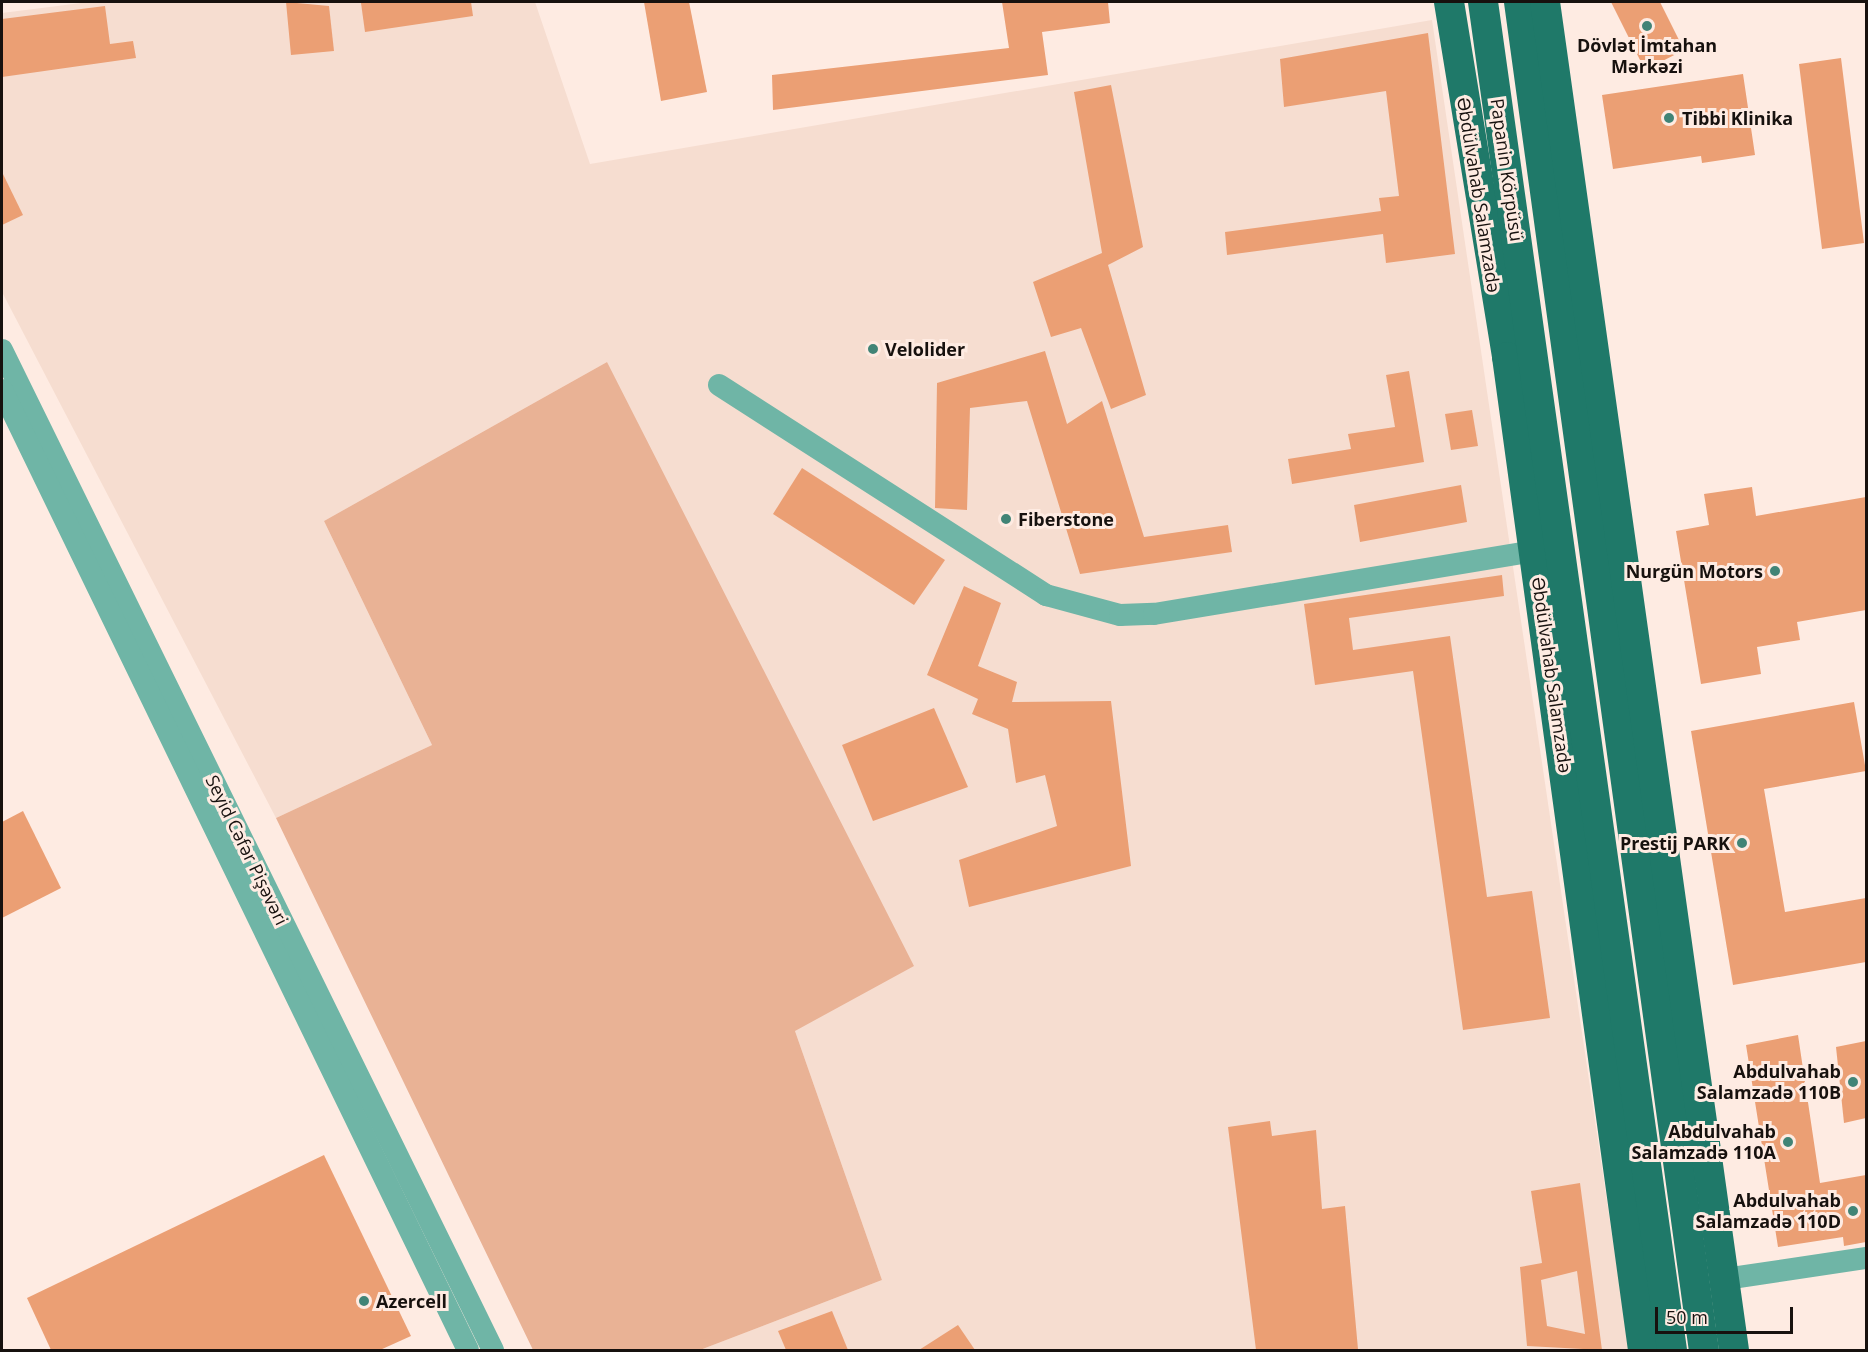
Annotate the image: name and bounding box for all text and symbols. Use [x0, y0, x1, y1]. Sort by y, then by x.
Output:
marker: Dövlət İmtahan Mərkəzi [1640, 19, 1654, 33]
place label: Dövlət İmtahan Mərkəzi [1577, 35, 1717, 78]
street label: Əbdülvahab Salamzadə [1453, 96, 1505, 294]
street label: Papanin Körpüsü [1486, 97, 1528, 243]
place label: Tibbi Klinika [1682, 107, 1793, 129]
marker: Tibbi Klinika [1660, 109, 1678, 127]
place label: Velolider [885, 338, 965, 360]
marker: Velolider [866, 342, 880, 356]
place label: Fiberstone [1018, 508, 1114, 530]
marker: Fiberstone [999, 512, 1013, 526]
place label: Nurgün Motors [1626, 560, 1763, 582]
marker: Nurgün Motors [1768, 564, 1782, 578]
street label: Əbdülvahab Salamzadə [1528, 576, 1576, 774]
street label: Seyid Cəfər Pişəvəri [201, 772, 293, 928]
place label: Prestij PARK [1620, 832, 1730, 854]
marker: Prestij PARK [1735, 836, 1749, 850]
place label: Abdulvahab Salamzadə 110B [1697, 1061, 1841, 1104]
marker: Abdulvahab Salamzadə 110B [1846, 1075, 1860, 1089]
place label: Abdulvahab Salamzadə 110A [1632, 1121, 1776, 1164]
marker: Abdulvahab Salamzadə 110A [1781, 1135, 1795, 1149]
place label: Abdulvahab Salamzadə 110D [1696, 1190, 1841, 1232]
marker: Abdulvahab Salamzadə 110D [1846, 1204, 1860, 1218]
place label: Azercell [376, 1290, 447, 1312]
marker: Azercell [357, 1294, 371, 1308]
scale bar [1658, 1295, 1796, 1333]
text: 50 m [1666, 1305, 1708, 1329]

